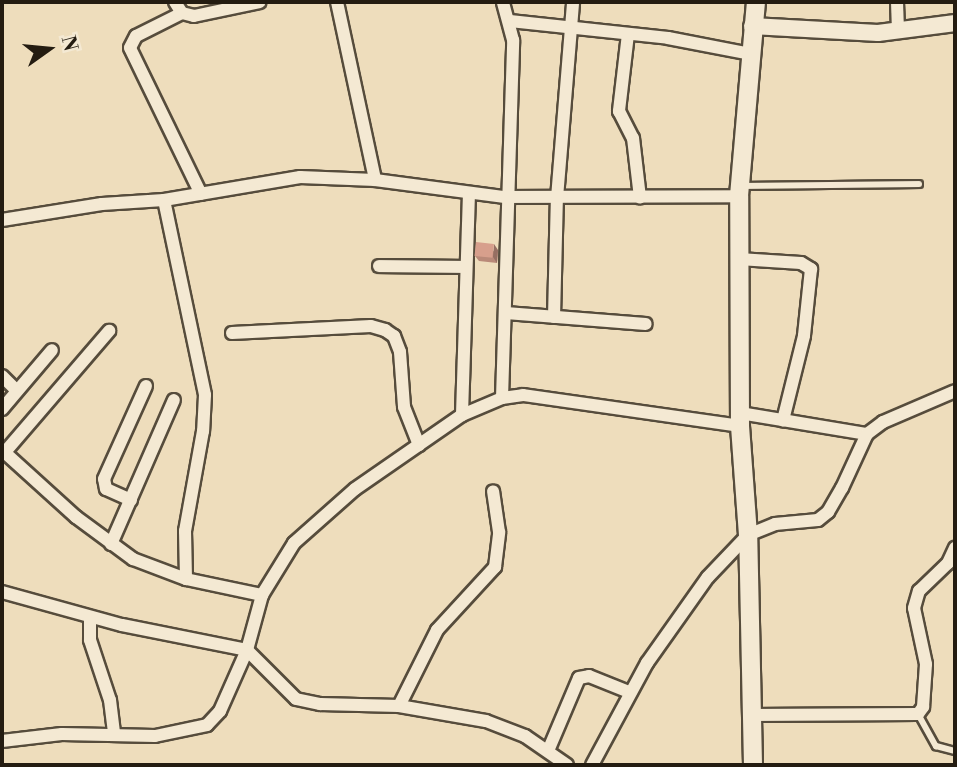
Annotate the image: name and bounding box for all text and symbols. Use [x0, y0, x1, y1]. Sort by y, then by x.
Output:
north arrow [14, 14, 84, 84]
text: N [56, 33, 83, 54]

